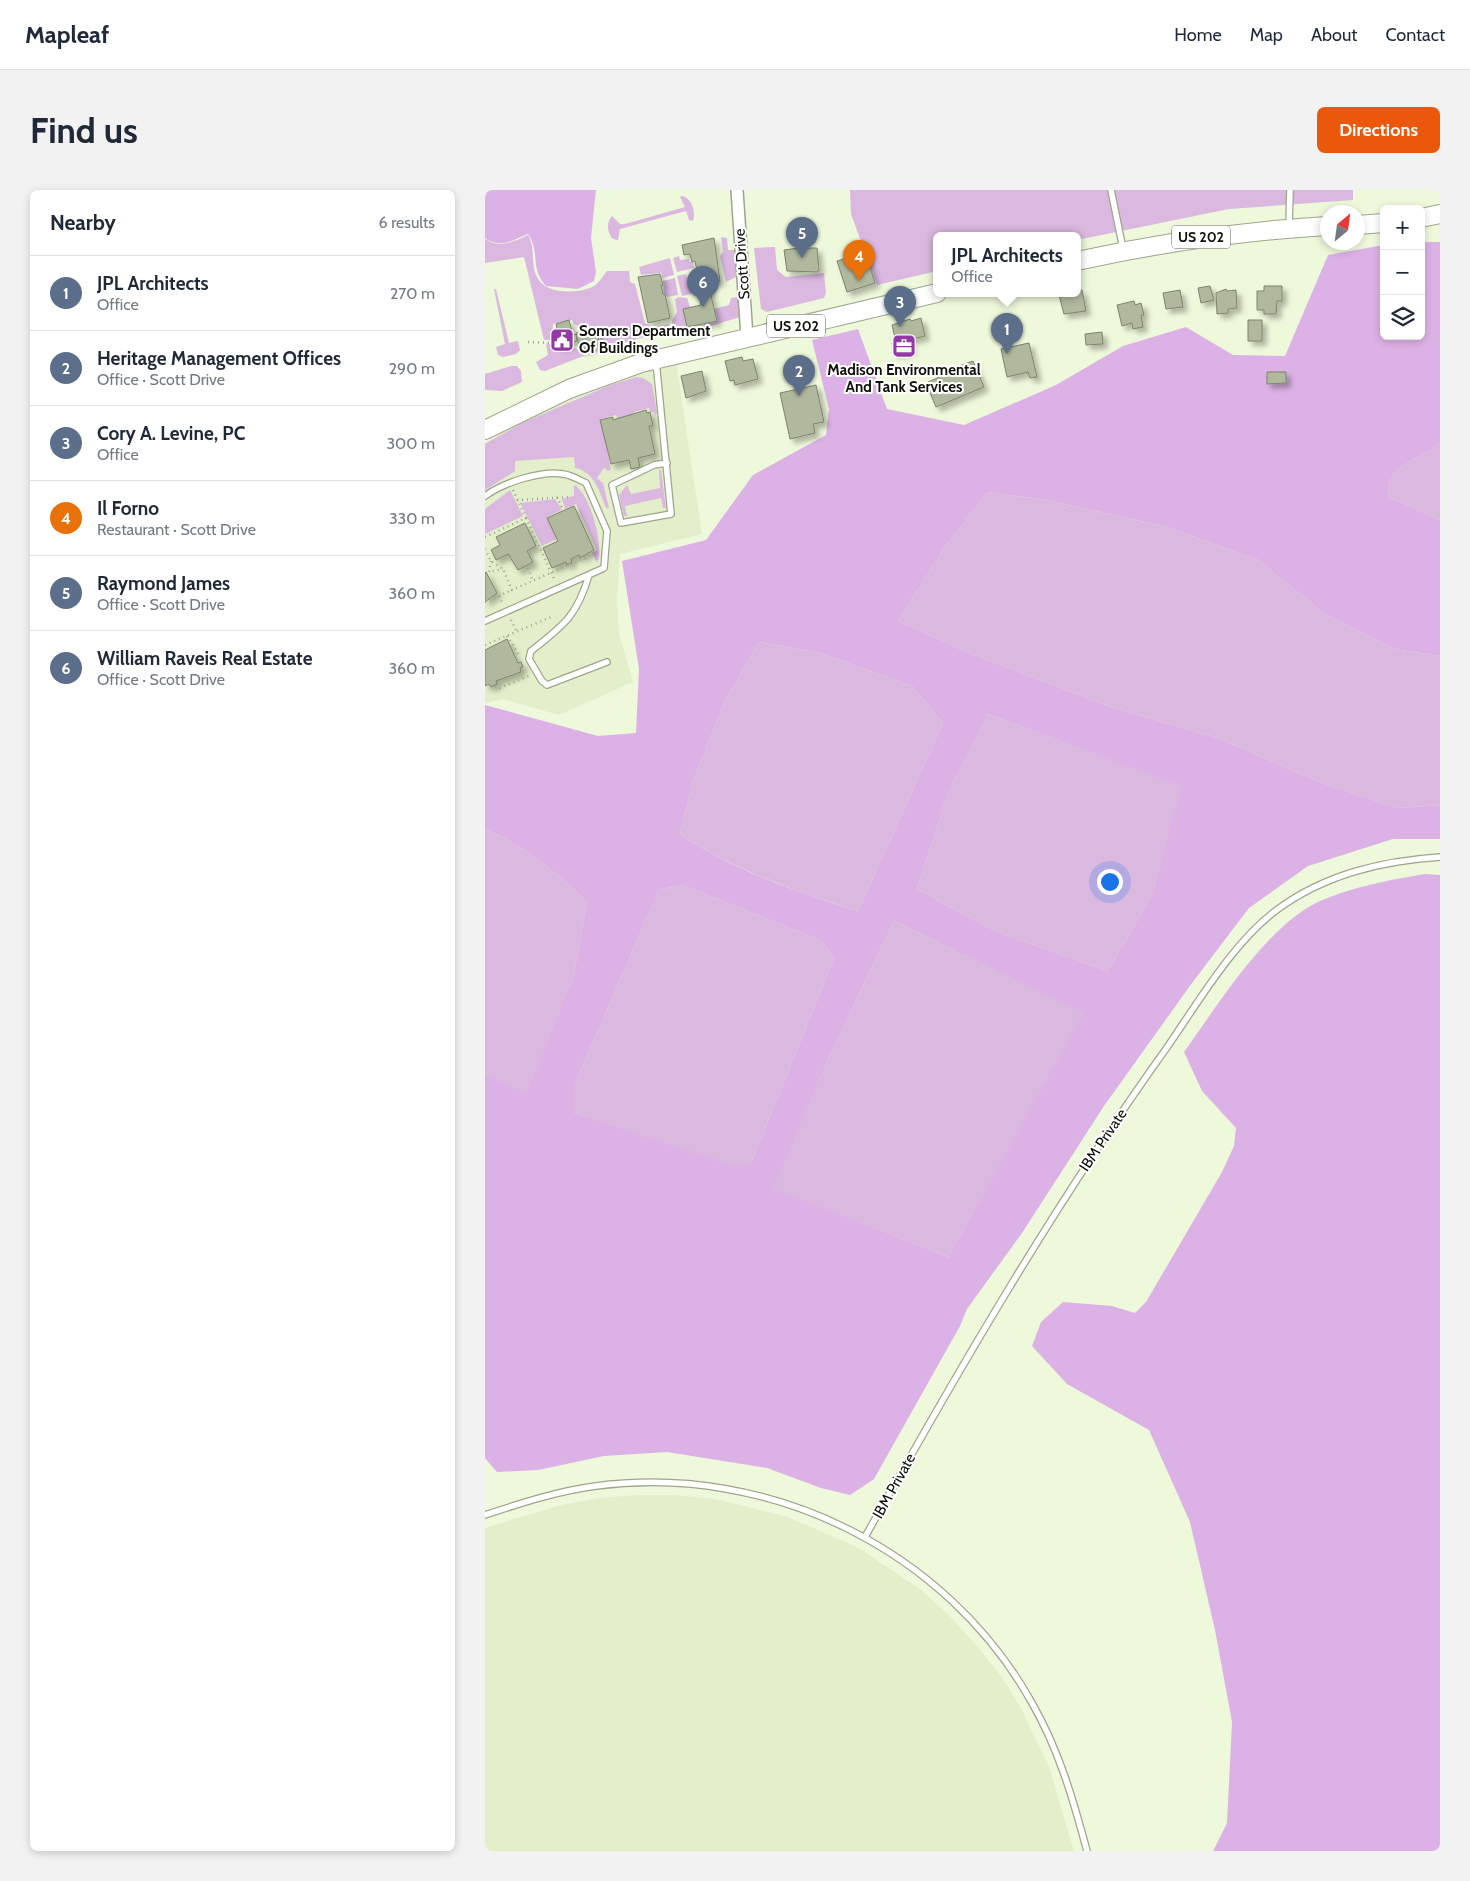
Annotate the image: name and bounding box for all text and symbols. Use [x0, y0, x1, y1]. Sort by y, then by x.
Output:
text: Mapleaf [25, 20, 109, 49]
text: Home [1174, 24, 1222, 46]
text: Map [1250, 24, 1283, 46]
text: About [1311, 24, 1357, 46]
text: Contact [1385, 24, 1445, 46]
button: Directions [1317, 107, 1440, 153]
text: Find us [30, 109, 138, 152]
north arrow [1320, 205, 1365, 250]
map controls [1380, 205, 1425, 340]
button: + [1380, 205, 1425, 250]
text: Nearby [50, 210, 116, 235]
text: 6 results [379, 213, 435, 232]
pin: 5 [786, 217, 818, 258]
road number: US 202 [1172, 226, 1230, 248]
street label: Scott Drive [731, 228, 753, 300]
popup [933, 232, 1081, 297]
pin: 4 [843, 240, 875, 281]
text: JPL Architects [951, 244, 1063, 267]
button: − [1380, 250, 1425, 295]
pin: 6 [687, 266, 719, 307]
text: Office [951, 267, 993, 286]
text: JPL Architects [97, 272, 209, 295]
text: 1 [63, 284, 69, 303]
text: 270 m [390, 284, 435, 303]
pin: 3 [884, 286, 916, 327]
text: Office [97, 295, 139, 314]
button: layers [1380, 295, 1425, 340]
pin: 1 [991, 313, 1023, 354]
road number: US 202 [767, 314, 825, 338]
place label: Somers Department Of Buildings [579, 322, 710, 357]
public building icon: Somers Department Of Buildings [549, 327, 575, 353]
office icon: Madison Environmental And Tank Services [891, 333, 917, 359]
text: Heritage Management Offices [97, 347, 341, 370]
pin: 2 [783, 355, 815, 396]
text: 2 [62, 359, 70, 378]
text: 290 m [389, 359, 435, 378]
place label: Madison Environmental And Tank Services [827, 361, 981, 396]
text: Office · Scott Drive [97, 370, 225, 389]
text: Cory A. Levine, PC [97, 422, 245, 445]
text: 3 [62, 434, 70, 453]
text: 300 m [386, 434, 435, 453]
text: Office [97, 445, 139, 464]
text: Il Forno [97, 497, 159, 520]
text: 4 [61, 509, 71, 528]
text: 330 m [389, 509, 435, 528]
text: Restaurant · Scott Drive [97, 520, 256, 539]
text: Raymond James [97, 572, 230, 595]
text: 5 [62, 584, 70, 603]
text: 360 m [388, 584, 435, 603]
text: Office · Scott Drive [97, 595, 225, 614]
text: William Raveis Real Estate [97, 647, 312, 670]
text: 6 [62, 659, 71, 678]
text: 360 m [388, 659, 435, 678]
text: Office · Scott Drive [97, 670, 225, 689]
your location [1097, 869, 1123, 895]
street label: IBM Private [1075, 1105, 1131, 1175]
street label: IBM Private [869, 1450, 919, 1522]

